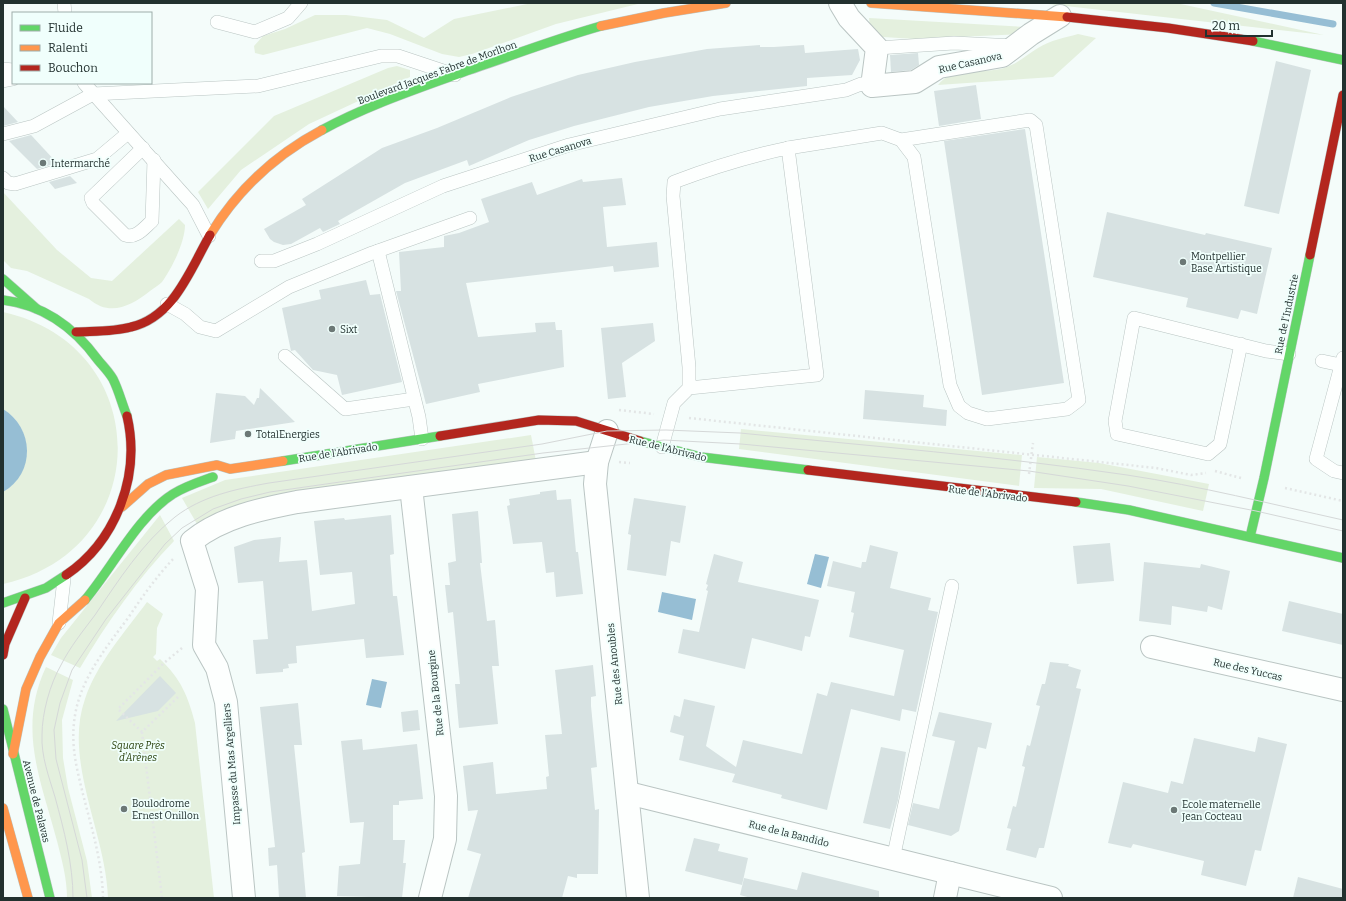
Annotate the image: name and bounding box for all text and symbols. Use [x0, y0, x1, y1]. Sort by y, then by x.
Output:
legend [12, 12, 152, 84]
scale bar [1206, 12, 1272, 38]
text: 20 m [1212, 19, 1241, 33]
text: Fluide [48, 21, 83, 35]
street label: Boulevard Jacques Fabre de Morlhon [356, 38, 519, 107]
text: Ralenti [48, 41, 88, 55]
street label: Rue Casanova [937, 50, 1003, 76]
text: Bouchon [48, 61, 98, 75]
street label: Rue Casanova [528, 135, 593, 165]
marker: Intermarché [38, 158, 48, 168]
place label: Intermarché [51, 158, 110, 170]
place label: Montpellier Base Artistique [1191, 251, 1262, 275]
marker: Montpellier Base Artistique [1178, 257, 1188, 267]
street label: Rue de l'Industrie [1273, 273, 1301, 355]
marker: Sixt [327, 324, 337, 334]
place label: Sixt [340, 324, 358, 336]
marker: TotalEnergies [243, 429, 253, 439]
place label: TotalEnergies [256, 429, 320, 441]
street label: Rue de l'Abrivado [628, 434, 708, 464]
street label: Rue de l'Abrivado [298, 441, 379, 465]
street label: Rue de l'Abrivado [948, 483, 1028, 505]
street label: Rue des Anoubles [605, 622, 625, 705]
street label: Rue de la Bourgine [426, 649, 446, 737]
street label: Rue des Yuccas [1212, 656, 1284, 684]
street label: Impasse du Mas Argelliers [221, 702, 243, 825]
park label: Square Près d'Arènes [111, 740, 165, 764]
street label: Avenue de Palavas [20, 759, 52, 844]
place label: Boulodrome Ernest Onillon [132, 798, 200, 822]
place label: Ecole maternelle Jean Cocteau [1181, 799, 1260, 823]
marker: Boulodrome Ernest Onillon [119, 804, 129, 814]
marker: Ecole maternelle Jean Cocteau [1169, 805, 1179, 815]
street label: Rue de la Bandido [747, 818, 830, 850]

